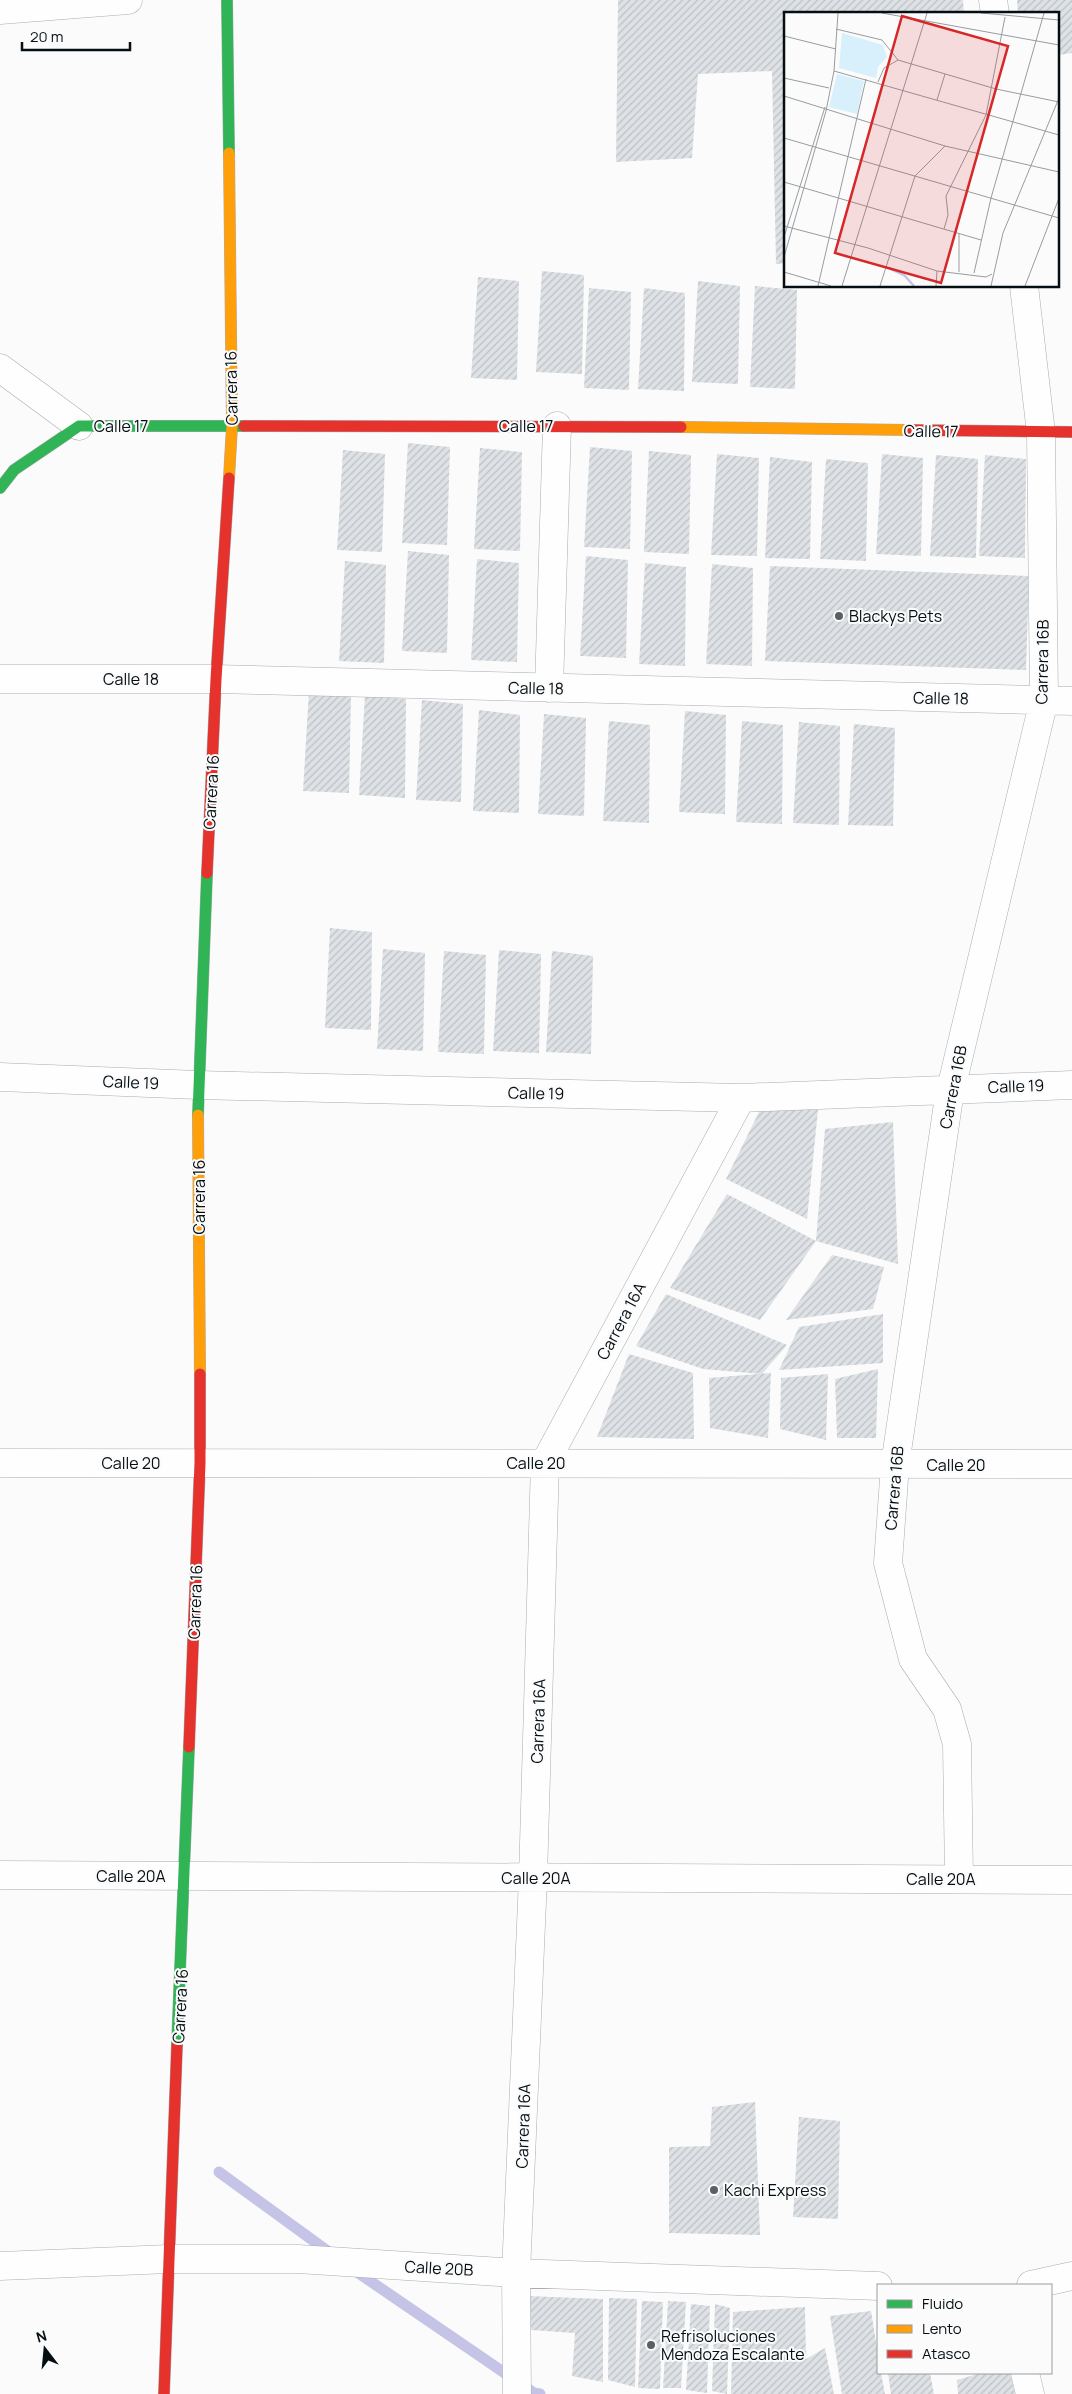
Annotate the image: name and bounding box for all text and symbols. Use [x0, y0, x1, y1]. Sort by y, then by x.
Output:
inset map [784, 12, 1060, 288]
scale bar [22, 20, 130, 52]
text: 20 m [30, 26, 63, 47]
street label: Carrera 16 [219, 350, 243, 426]
street label: Calle 17 [94, 415, 148, 437]
street label: Calle 17 [499, 415, 553, 437]
street label: Calle 17 [903, 420, 959, 442]
place label: Blackys Pets [849, 605, 942, 627]
marker: Blackys Pets [833, 610, 845, 622]
street label: Carrera 16B [1030, 619, 1054, 704]
street label: Calle 18 [103, 668, 159, 690]
street label: Calle 18 [508, 677, 564, 699]
street label: Calle 18 [913, 687, 969, 709]
street label: Carrera 16 [198, 754, 224, 830]
street label: Carrera 16B [934, 1043, 972, 1131]
street label: Calle 19 [102, 1070, 160, 1094]
street label: Calle 19 [987, 1074, 1045, 1098]
street label: Calle 19 [508, 1082, 564, 1104]
street label: Carrera 16 [188, 1160, 210, 1234]
street label: Carrera 16A [591, 1278, 651, 1364]
street label: Carrera 16B [879, 1445, 909, 1531]
street label: Calle 20 [101, 1452, 161, 1474]
street label: Calle 20 [506, 1452, 566, 1474]
street label: Calle 20 [926, 1454, 986, 1476]
street label: Carrera 16 [183, 1564, 207, 1640]
street label: Carrera 16A [526, 1678, 550, 1764]
street label: Calle 20A [96, 1865, 166, 1887]
street label: Calle 20A [501, 1867, 571, 1889]
street label: Calle 20A [906, 1868, 976, 1890]
street label: Carrera 16 [167, 1968, 193, 2044]
street label: Carrera 16A [511, 2083, 535, 2169]
place label: Kachi Express [724, 2179, 826, 2201]
marker: Kachi Express [708, 2184, 720, 2196]
street label: Calle 20B [404, 2255, 474, 2281]
legend [877, 2284, 1052, 2374]
text: Fluido [922, 2293, 963, 2314]
text: Lento [922, 2318, 962, 2339]
north arrow [20, 2324, 70, 2374]
place label: Refrisoluciones Mendoza Escalante [661, 2325, 805, 2365]
text: N [34, 2326, 49, 2347]
marker: Refrisoluciones Mendoza Escalante [645, 2339, 657, 2351]
text: Atasco [922, 2343, 970, 2364]

